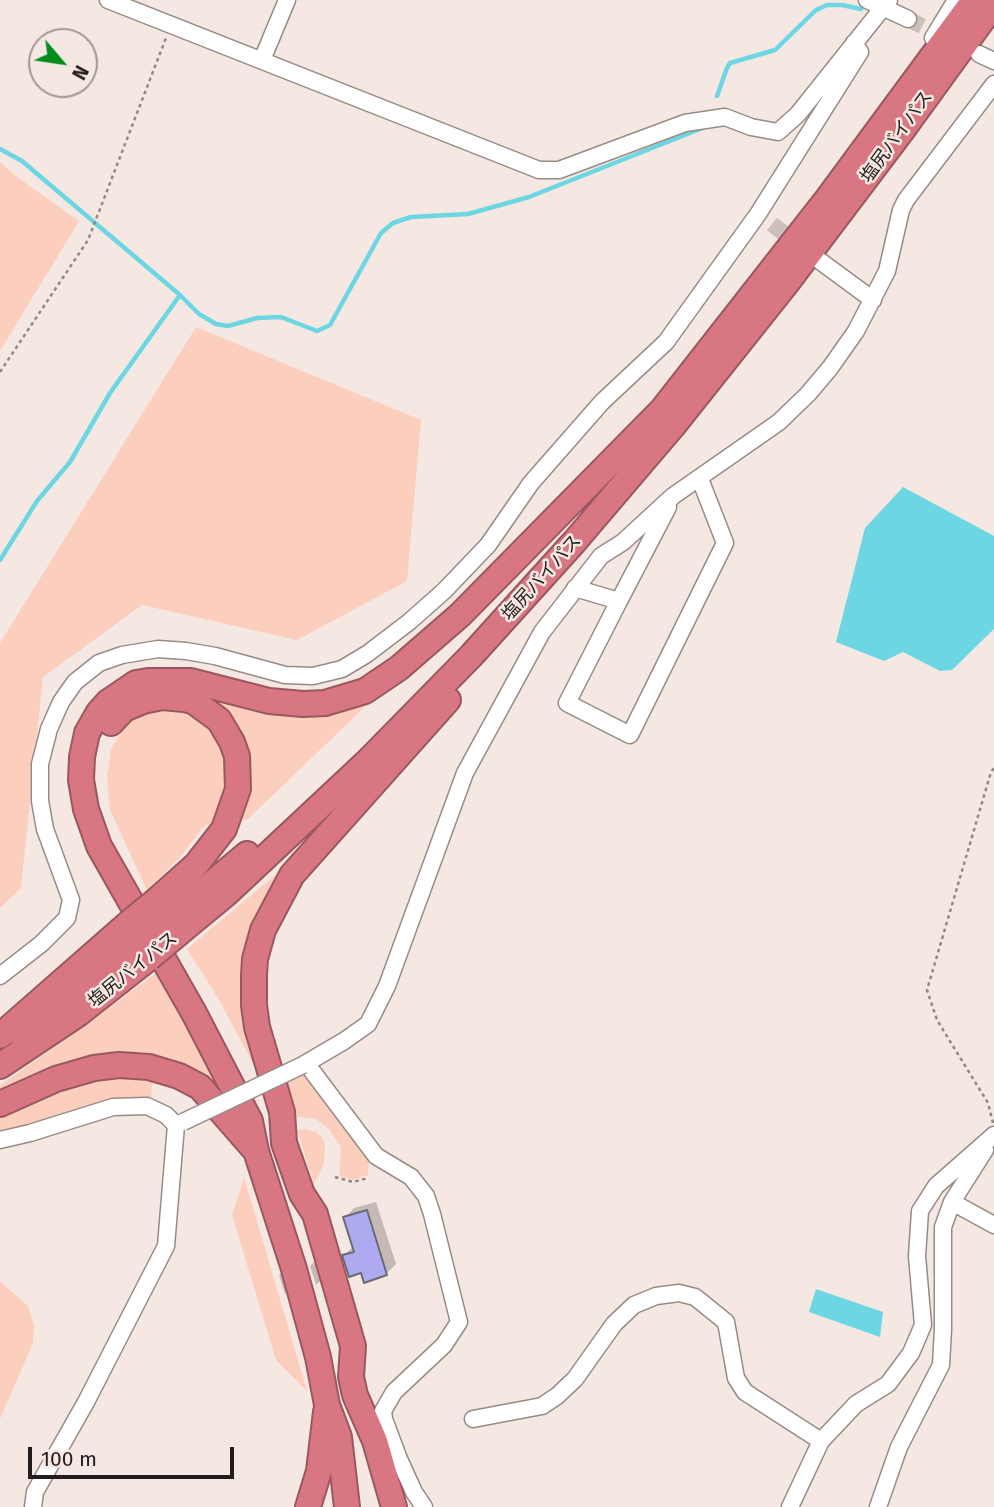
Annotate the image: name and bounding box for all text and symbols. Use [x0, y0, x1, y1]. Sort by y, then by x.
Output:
north arrow [28, 28, 98, 98]
text: N [67, 61, 93, 84]
street label: 塩尻バイパス [857, 87, 937, 187]
street label: 塩尻バイパス [498, 531, 586, 625]
street label: 塩尻バイパス [84, 928, 182, 1012]
scale bar [32, 1434, 238, 1478]
text: 100 m [41, 1446, 97, 1472]

